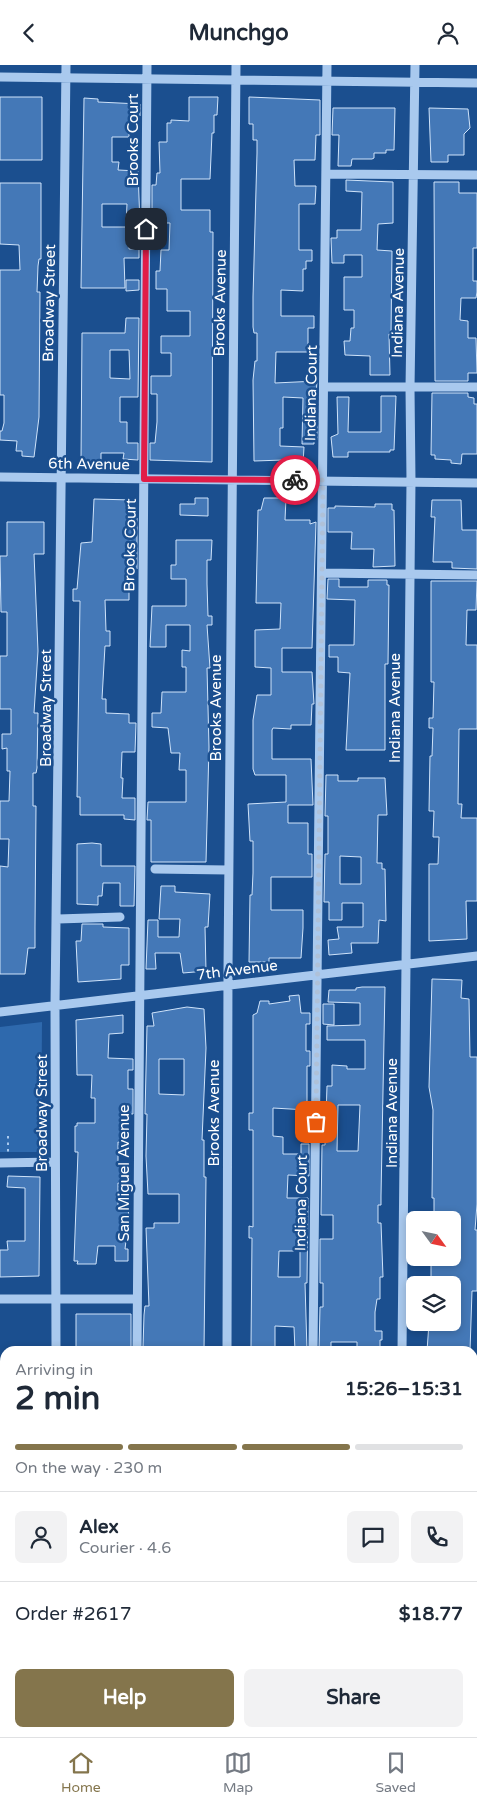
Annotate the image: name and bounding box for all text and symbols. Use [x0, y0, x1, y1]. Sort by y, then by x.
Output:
icon: back [15, 19, 43, 47]
icon: person [434, 19, 462, 47]
text: Munchgo [188, 20, 289, 46]
street label: Brooks Court [124, 93, 142, 187]
pin [125, 208, 167, 250]
icon: home [132, 215, 160, 243]
street label: Broadway Street [39, 244, 59, 362]
street label: Indiana Avenue [388, 248, 408, 358]
street label: Brooks Avenue [210, 249, 230, 357]
street label: Indiana Court [301, 344, 321, 441]
street label: 6th Avenue [48, 454, 130, 474]
courier [270, 455, 320, 505]
icon: bike [281, 466, 309, 494]
street label: Brooks Court [120, 498, 140, 592]
street label: Broadway Street [37, 649, 55, 767]
street label: Indiana Avenue [386, 653, 404, 763]
street label: Brooks Avenue [207, 655, 225, 761]
street label: 7th Avenue [195, 956, 279, 984]
street label: Broadway Street [33, 1054, 51, 1172]
street label: Indiana Avenue [383, 1058, 401, 1168]
street label: Brooks Avenue [205, 1060, 223, 1166]
pin [295, 1101, 337, 1143]
street label: San Miguel Avenue [115, 1104, 133, 1242]
icon: bag [302, 1108, 330, 1136]
street label: Indiana Court [291, 1154, 311, 1251]
north arrow [406, 1211, 461, 1266]
map controls [406, 1211, 461, 1331]
button: layers [406, 1276, 461, 1331]
text: Arriving in [15, 1360, 93, 1380]
text: 15:26–15:31 [345, 1378, 463, 1400]
text: 2 min [15, 1380, 100, 1418]
text: On the way · 230 m [15, 1458, 162, 1478]
button: person [15, 1511, 67, 1563]
button: chat [347, 1511, 399, 1563]
button: phone [411, 1511, 463, 1563]
text: Alex [79, 1516, 119, 1538]
text: Courier · 4.6 [79, 1538, 171, 1558]
text: Order #2617 [15, 1603, 132, 1625]
text: $18.77 [399, 1603, 463, 1625]
button: Help [15, 1669, 234, 1727]
button: Share [244, 1669, 463, 1727]
tab: Home [61, 1749, 101, 1796]
tab: Map [223, 1749, 253, 1796]
tab: Saved [375, 1749, 416, 1796]

